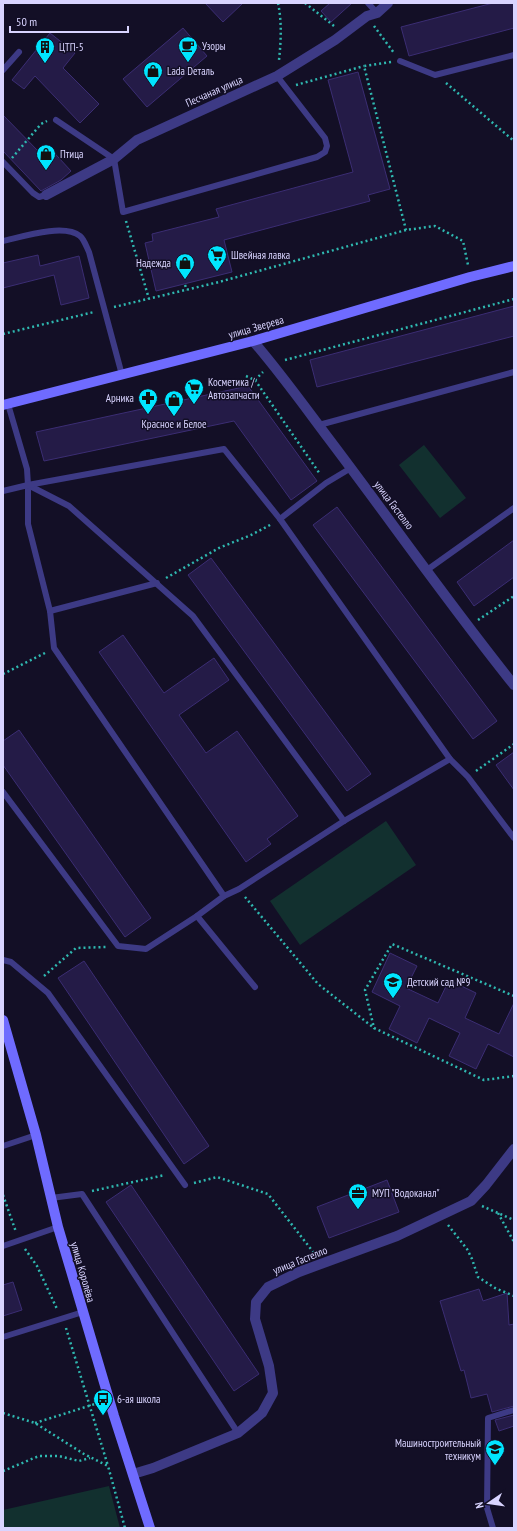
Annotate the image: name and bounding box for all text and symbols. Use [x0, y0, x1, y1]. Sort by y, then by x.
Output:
scale bar [10, 8, 128, 34]
text: 50 m [16, 14, 37, 29]
cafe icon: Узоры [177, 35, 199, 63]
building icon: ЦТП-5 [34, 36, 56, 64]
place label: Узоры [202, 39, 226, 53]
place label: ЦТП-5 [59, 40, 84, 54]
shop icon: Lada Dеталь [142, 60, 164, 88]
place label: Lada Dеталь [167, 64, 214, 78]
street label: Песчаная улица [183, 72, 245, 110]
shop icon: Птица [35, 143, 57, 171]
place label: Птица [60, 147, 83, 161]
supermarket icon: Швейная лавка [206, 244, 228, 272]
place label: Швейная лавка [231, 248, 290, 262]
shop icon: Надежда [174, 252, 196, 280]
place label: Надежда [136, 256, 171, 270]
street label: улица Зверева [227, 312, 285, 342]
place label: Косметика / Автозапчасти [208, 375, 260, 402]
supermarket icon: Косметика / Автозапчасти [183, 377, 205, 405]
pharmacy icon: Арника [137, 387, 159, 415]
shop icon: Красное и Белое [163, 389, 185, 417]
place label: Арника [106, 391, 134, 405]
place label: Красное и Белое [141, 417, 207, 431]
street label: улица Гастелло [371, 478, 417, 532]
school or university icon: Детский сад №9 [382, 971, 404, 999]
place label: Детский сад №9 [407, 975, 470, 989]
office icon: МУП "Водоканал" [347, 1182, 369, 1210]
place label: МУП "Водоканал" [372, 1186, 440, 1200]
street label: улица Королёва [68, 1240, 98, 1304]
street label: улица Гастелло [271, 1243, 330, 1277]
bus stop icon: 6-ая школа [92, 1388, 114, 1416]
place label: 6-ая школа [117, 1392, 160, 1406]
place label: Машиностроительный техникум [395, 1436, 481, 1463]
school or university icon: Машиностроительный техникум [484, 1438, 506, 1466]
north arrow [469, 1483, 509, 1523]
text: N [472, 1501, 487, 1510]

